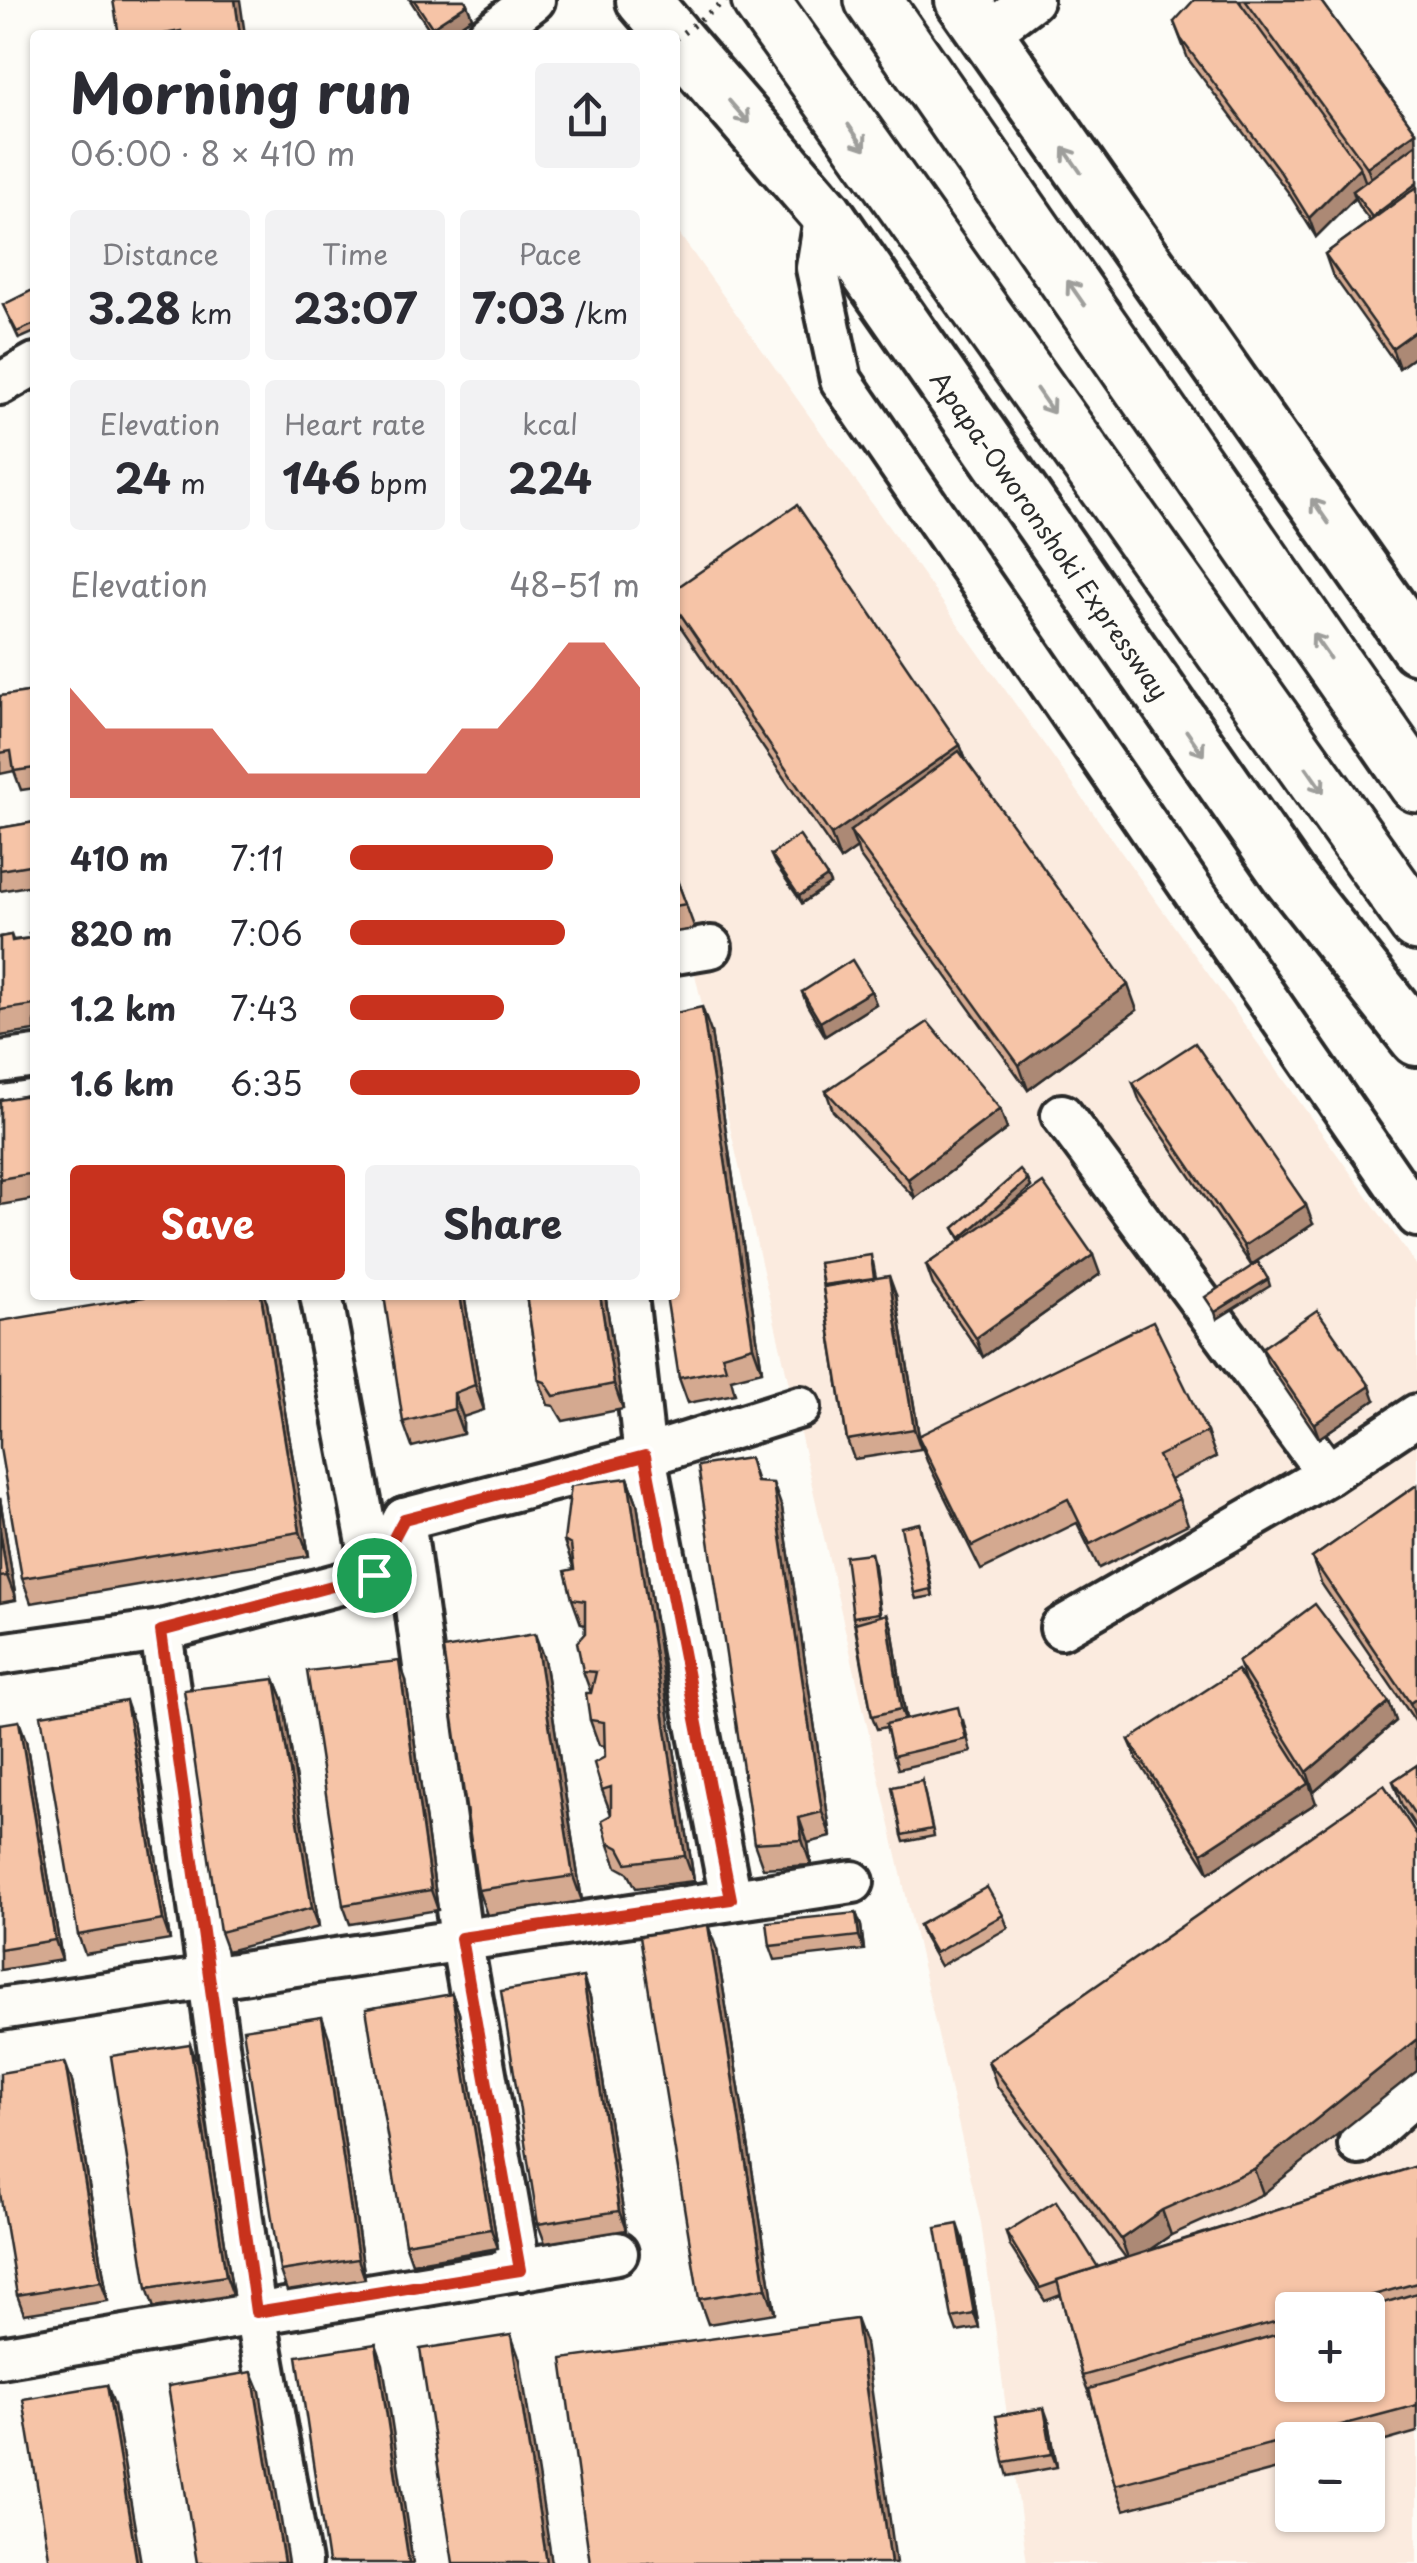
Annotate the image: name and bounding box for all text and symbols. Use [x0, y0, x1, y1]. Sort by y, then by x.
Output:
text: Morning run [70, 50, 412, 133]
button: share [535, 63, 640, 168]
one-way arrow [727, 98, 749, 124]
one-way arrow [846, 122, 867, 150]
text: 06:00 · 8 × 410 m [70, 129, 355, 177]
one-way arrow [1062, 146, 1083, 174]
text: Distance [101, 232, 219, 275]
text: Time [322, 232, 388, 275]
text: Pace [518, 232, 582, 275]
text: 3.28 [88, 275, 181, 338]
text: 23:07 [293, 275, 417, 338]
text: 7:03 [472, 275, 566, 338]
one-way arrow [1066, 279, 1087, 307]
text: km [181, 291, 232, 334]
text: /km [566, 291, 628, 334]
street label: Apapa-Oworonshoki Expressway [921, 363, 1179, 707]
one-way arrow [1034, 387, 1055, 415]
text: Elevation [100, 402, 220, 445]
text: Heart rate [284, 402, 426, 445]
text: kcal [522, 402, 578, 445]
text: 24 [114, 445, 171, 508]
text: 146 [282, 445, 361, 508]
text: 224 [508, 445, 592, 508]
text: m [171, 461, 206, 504]
text: bpm [361, 461, 428, 504]
one-way arrow [1310, 497, 1331, 525]
text: Elevation [70, 560, 208, 608]
text: 48–51 m [509, 560, 640, 608]
one-way arrow [1311, 633, 1332, 660]
one-way arrow [1184, 729, 1205, 757]
one-way arrow [1304, 766, 1325, 794]
text: 410 m [70, 834, 169, 882]
text: 7:11 [230, 834, 284, 882]
text: 820 m [70, 909, 173, 957]
text: 7:06 [230, 909, 303, 957]
text: 1.2 km [70, 984, 176, 1032]
text: 7:43 [230, 984, 298, 1032]
text: 1.6 km [70, 1059, 175, 1107]
text: 6:35 [230, 1059, 303, 1107]
button: Save [70, 1165, 345, 1280]
button: Share [365, 1165, 640, 1280]
pin [332, 1533, 417, 1618]
icon: arrive [347, 1548, 402, 1603]
map controls [1275, 2292, 1385, 2532]
button: + [1275, 2292, 1385, 2402]
button: − [1275, 2422, 1385, 2532]

